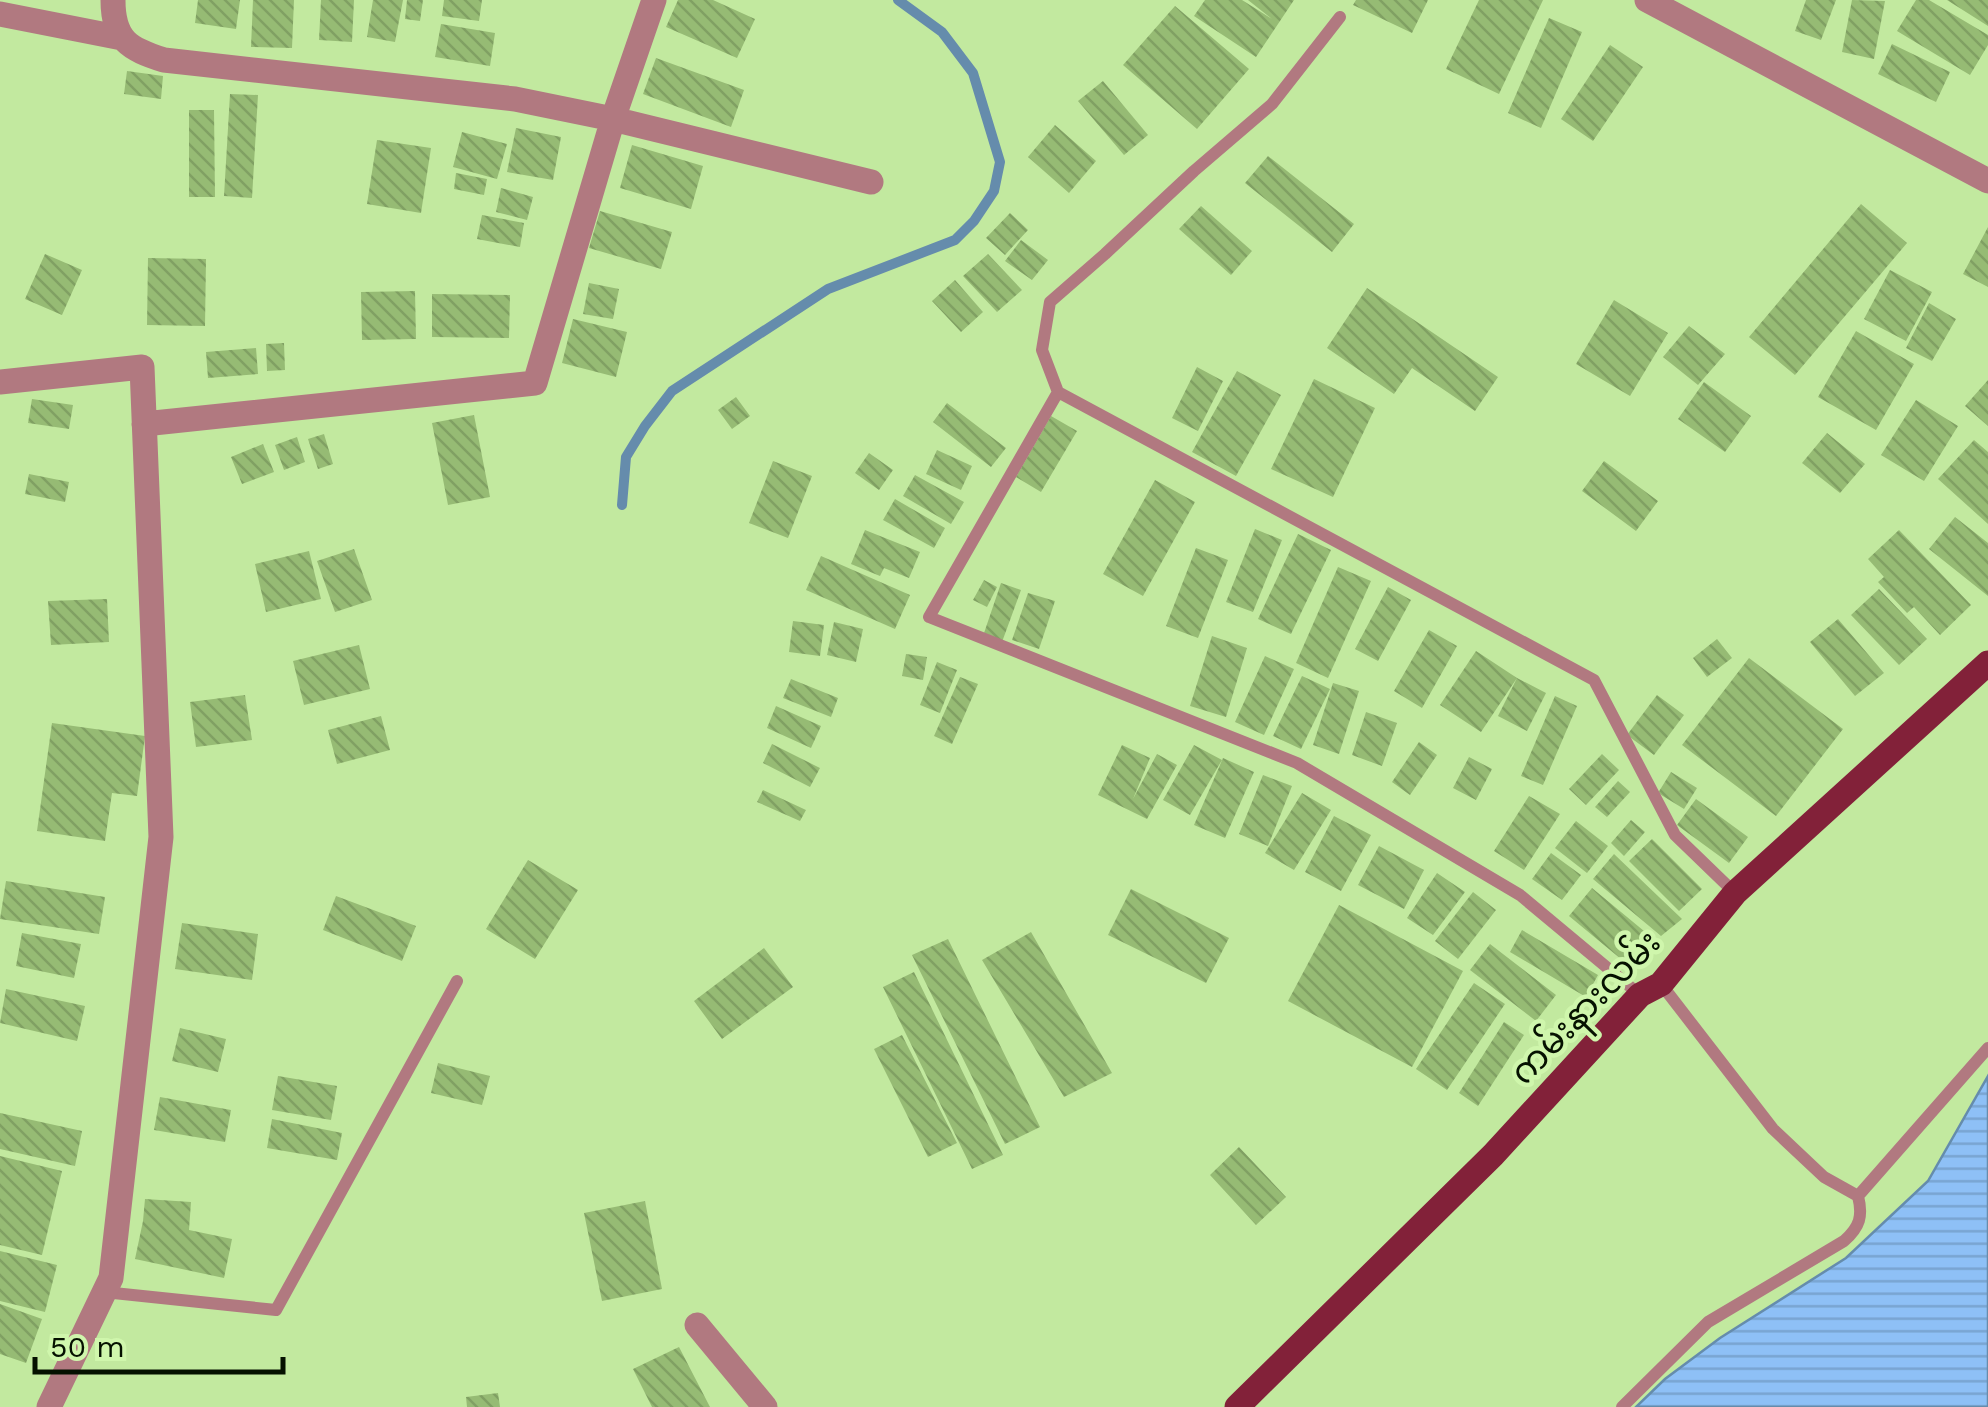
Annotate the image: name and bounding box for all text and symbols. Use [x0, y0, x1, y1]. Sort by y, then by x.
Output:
street label: ကမ်းနားလမ်း [1499, 919, 1674, 1098]
scale bar [35, 1312, 282, 1374]
text: 50 m [50, 1329, 125, 1364]

